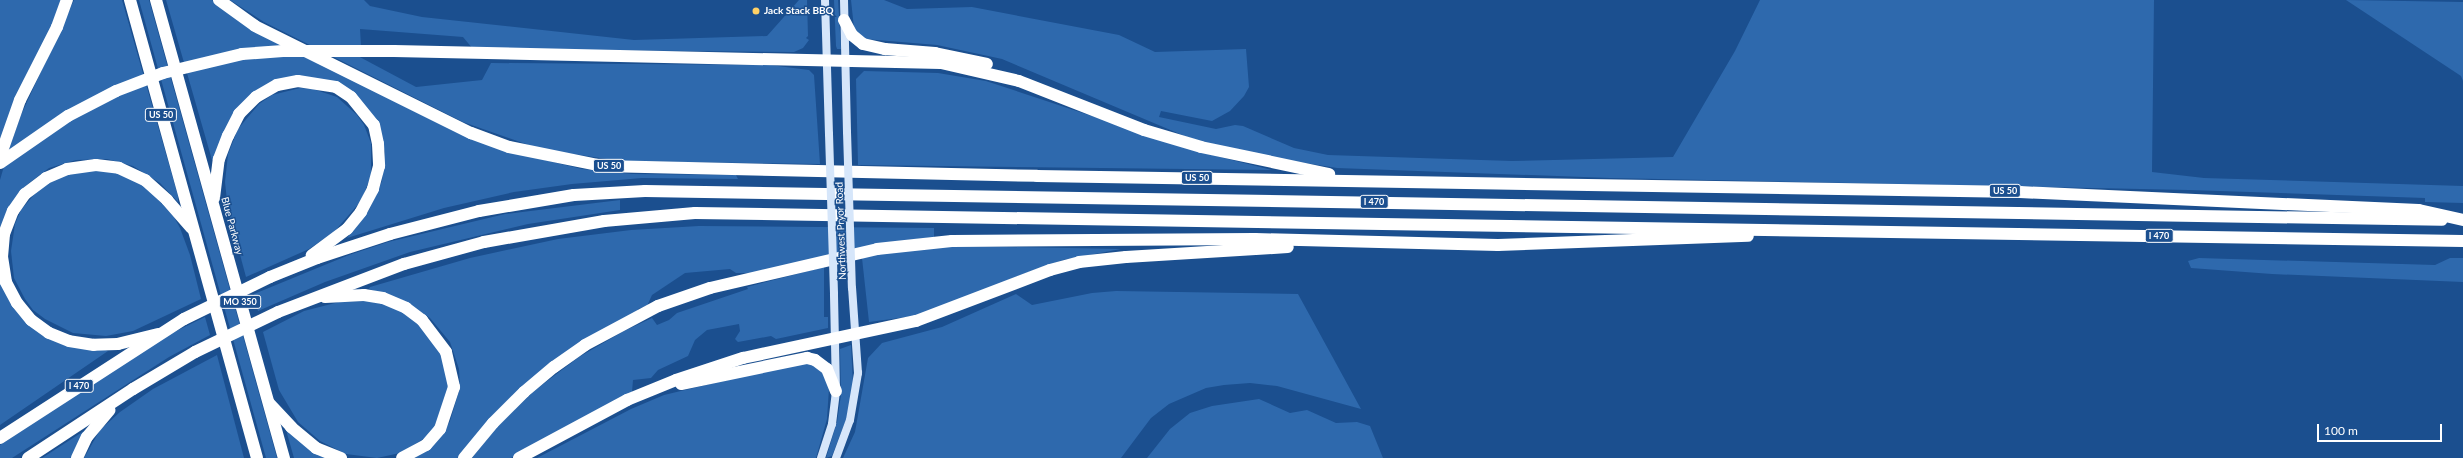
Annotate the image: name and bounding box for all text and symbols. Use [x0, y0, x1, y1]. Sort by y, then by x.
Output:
place label: Jack Stack BBQ [764, 5, 834, 17]
marker: Jack Stack BBQ [751, 6, 761, 16]
road number: US 50 [144, 108, 178, 122]
road number: US 50 [592, 159, 626, 173]
road number: US 50 [1180, 171, 1214, 185]
street label: Northwest Pryor Road [833, 182, 849, 280]
road number: US 50 [1988, 184, 2022, 198]
road number: I 470 [1359, 195, 1389, 209]
street label: Blue Parkway [219, 196, 245, 256]
road number: I 470 [2144, 229, 2174, 243]
road number: MO 350 [219, 295, 261, 309]
road number: I 470 [64, 379, 94, 393]
scale bar [2319, 416, 2444, 442]
text: 100 m [2324, 423, 2358, 438]

